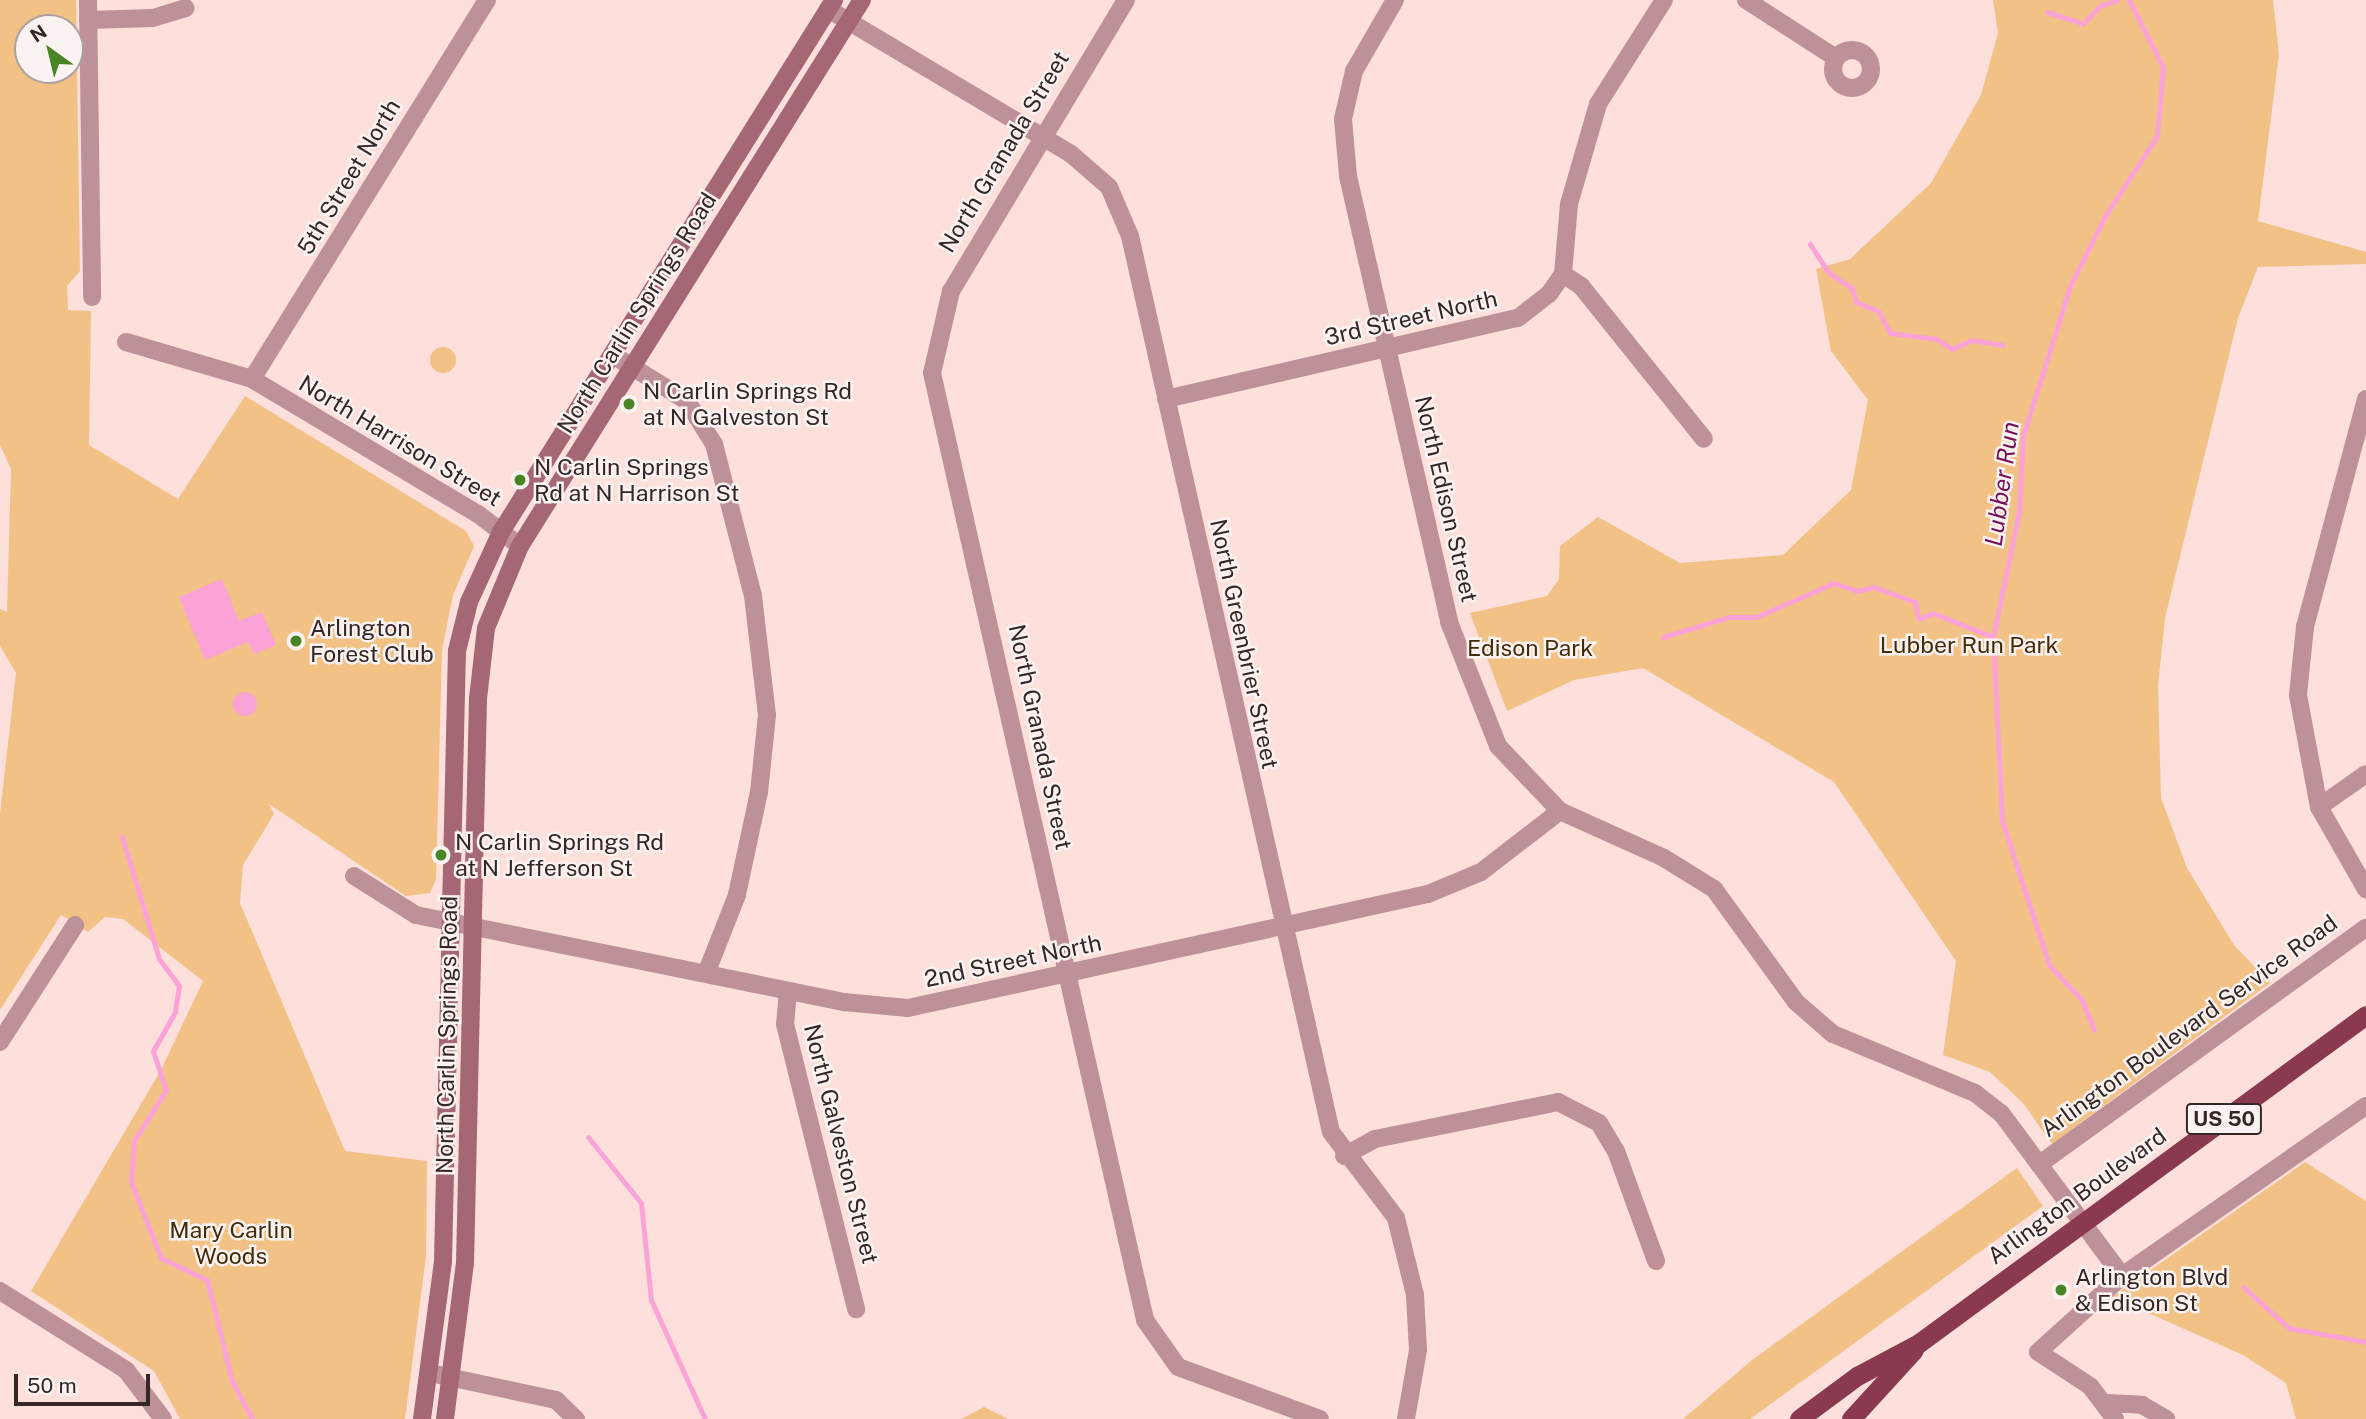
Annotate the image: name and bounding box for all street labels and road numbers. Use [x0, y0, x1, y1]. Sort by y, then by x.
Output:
street label: North Granada Street [933, 46, 1075, 258]
street label: 5th Street North [292, 94, 406, 260]
street label: North Carlin Springs Road [552, 188, 722, 438]
street label: 3rd Street North [1322, 285, 1500, 351]
street label: North Harrison Street [294, 370, 506, 512]
street label: North Edison Street [1409, 393, 1483, 605]
street label: North Greenbrier Street [1204, 516, 1284, 772]
street label: North Granada Street [1003, 622, 1077, 852]
street label: North Carlin Springs Road [431, 896, 463, 1174]
street label: Arlington Boulevard Service Road [2035, 909, 2343, 1143]
street label: 2nd Street North [922, 929, 1104, 993]
street label: North Galveston Street [798, 1021, 884, 1267]
road number: US 50 [2186, 1102, 2262, 1136]
street label: Arlington Boulevard [1982, 1122, 2172, 1270]

